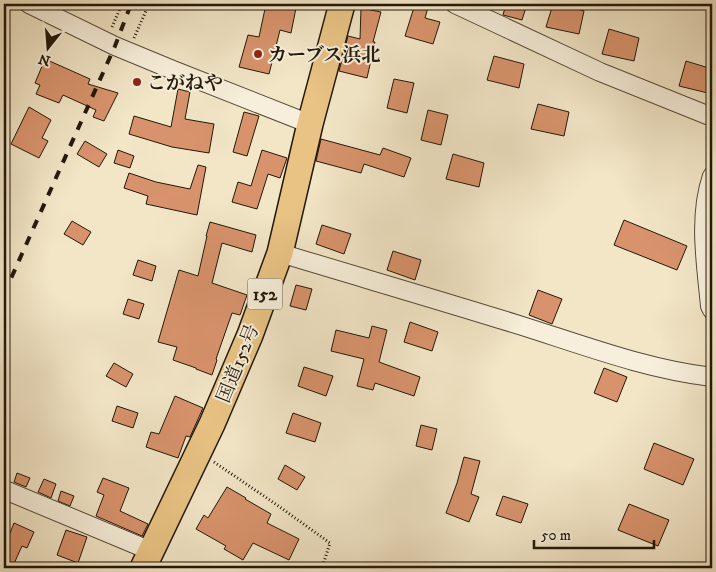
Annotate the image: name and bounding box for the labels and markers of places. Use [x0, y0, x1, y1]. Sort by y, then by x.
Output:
place label: カーブス浜北 [268, 44, 380, 67]
marker: カーブス浜北 [252, 48, 264, 60]
place label: こがねや [147, 72, 223, 95]
marker: こがねや [131, 76, 143, 88]

